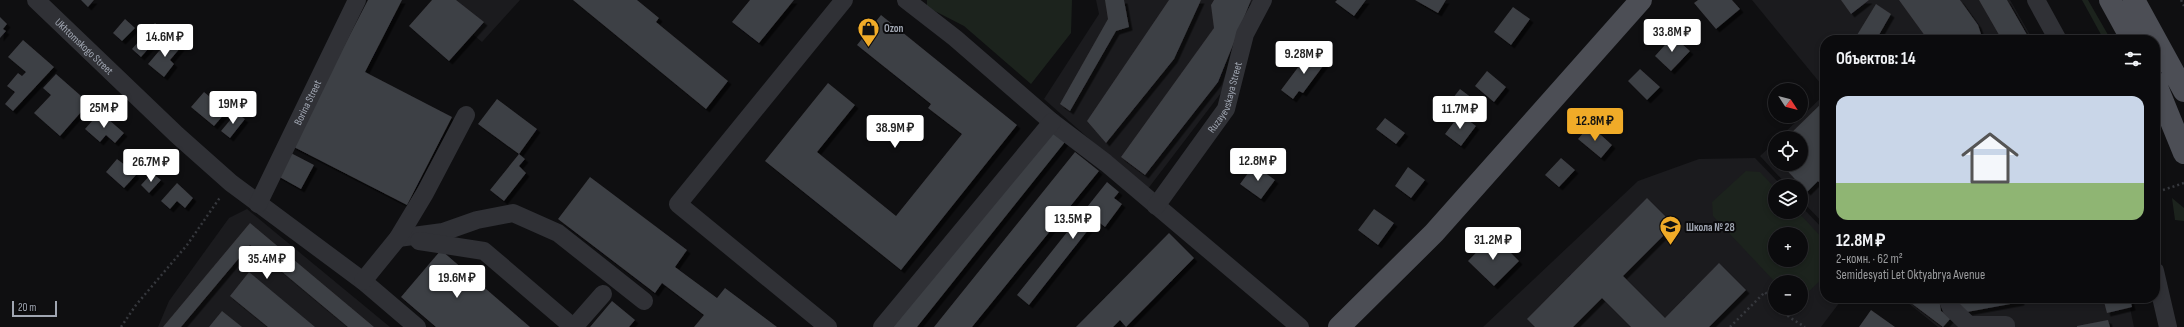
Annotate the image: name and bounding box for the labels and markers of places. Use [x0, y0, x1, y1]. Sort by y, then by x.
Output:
shop icon: Ozon [855, 15, 881, 48]
pin: 33.8M ₽ [1635, 19, 1709, 53]
place label: Ozon [884, 22, 904, 35]
pin: 14.6M ₽ [128, 24, 202, 58]
pin: 9.28M ₽ [1267, 41, 1341, 75]
pin: 19M ₽ [205, 91, 261, 125]
pin: 25M ₽ [76, 95, 132, 129]
pin: 11.7M ₽ [1423, 96, 1497, 130]
pin: 12.8M ₽ [1558, 108, 1632, 142]
pin: 38.9M ₽ [858, 115, 932, 149]
pin: 12.8M ₽ [1221, 148, 1295, 182]
pin: 26.7M ₽ [114, 149, 188, 183]
pin: 13.5M ₽ [1036, 206, 1110, 240]
school or university icon: Школа № 28 [1658, 214, 1684, 247]
place label: Школа № 28 [1686, 221, 1735, 234]
pin: 31.2M ₽ [1456, 227, 1530, 261]
pin: 35.4M ₽ [230, 246, 304, 280]
pin: 19.6M ₽ [420, 265, 494, 299]

